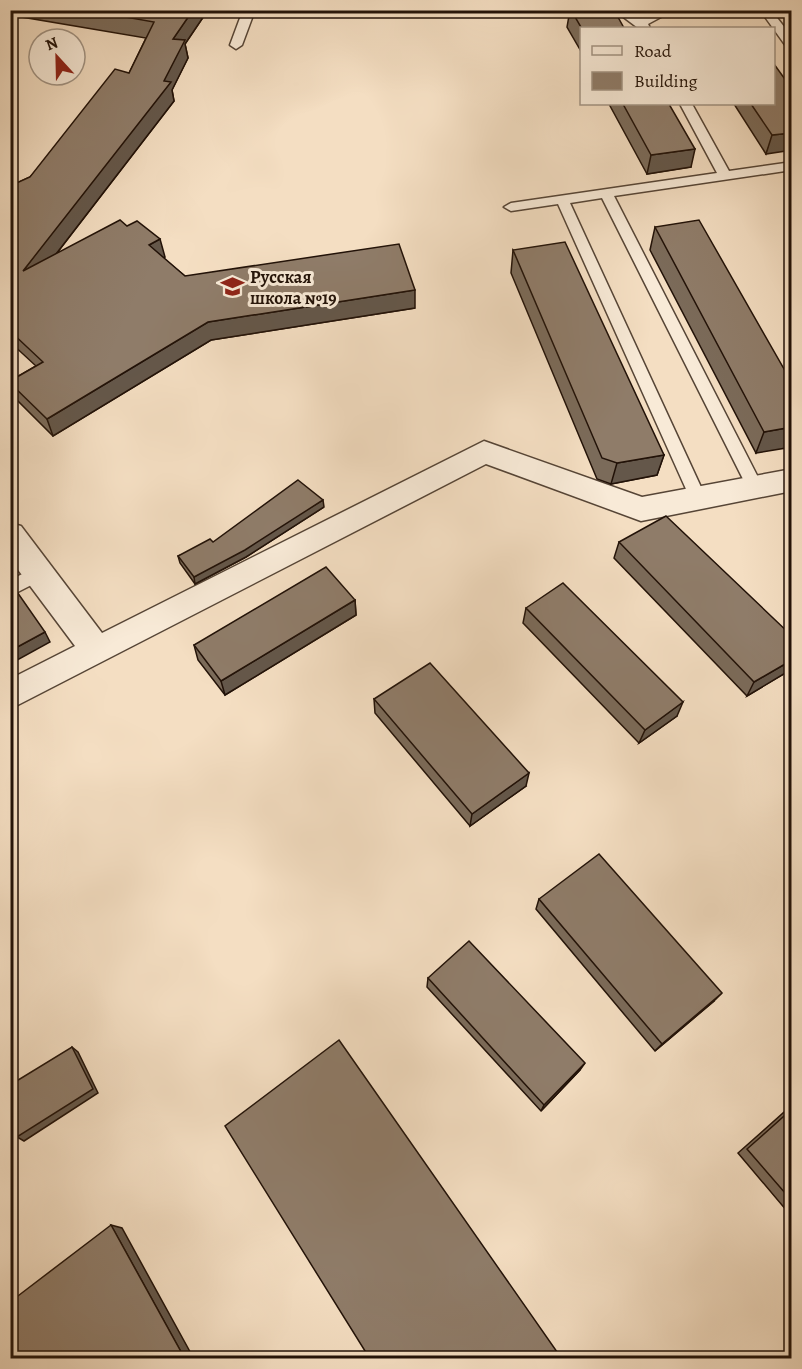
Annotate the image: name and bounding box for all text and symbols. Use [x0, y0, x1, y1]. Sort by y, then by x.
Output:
north arrow [27, 27, 87, 87]
legend [580, 27, 775, 105]
text: N [42, 32, 62, 56]
text: Road [634, 39, 672, 63]
text: Building [634, 69, 698, 93]
place label: Русская школа №19 [250, 265, 337, 310]
school or university icon: Русская школа №19 [219, 274, 245, 300]

